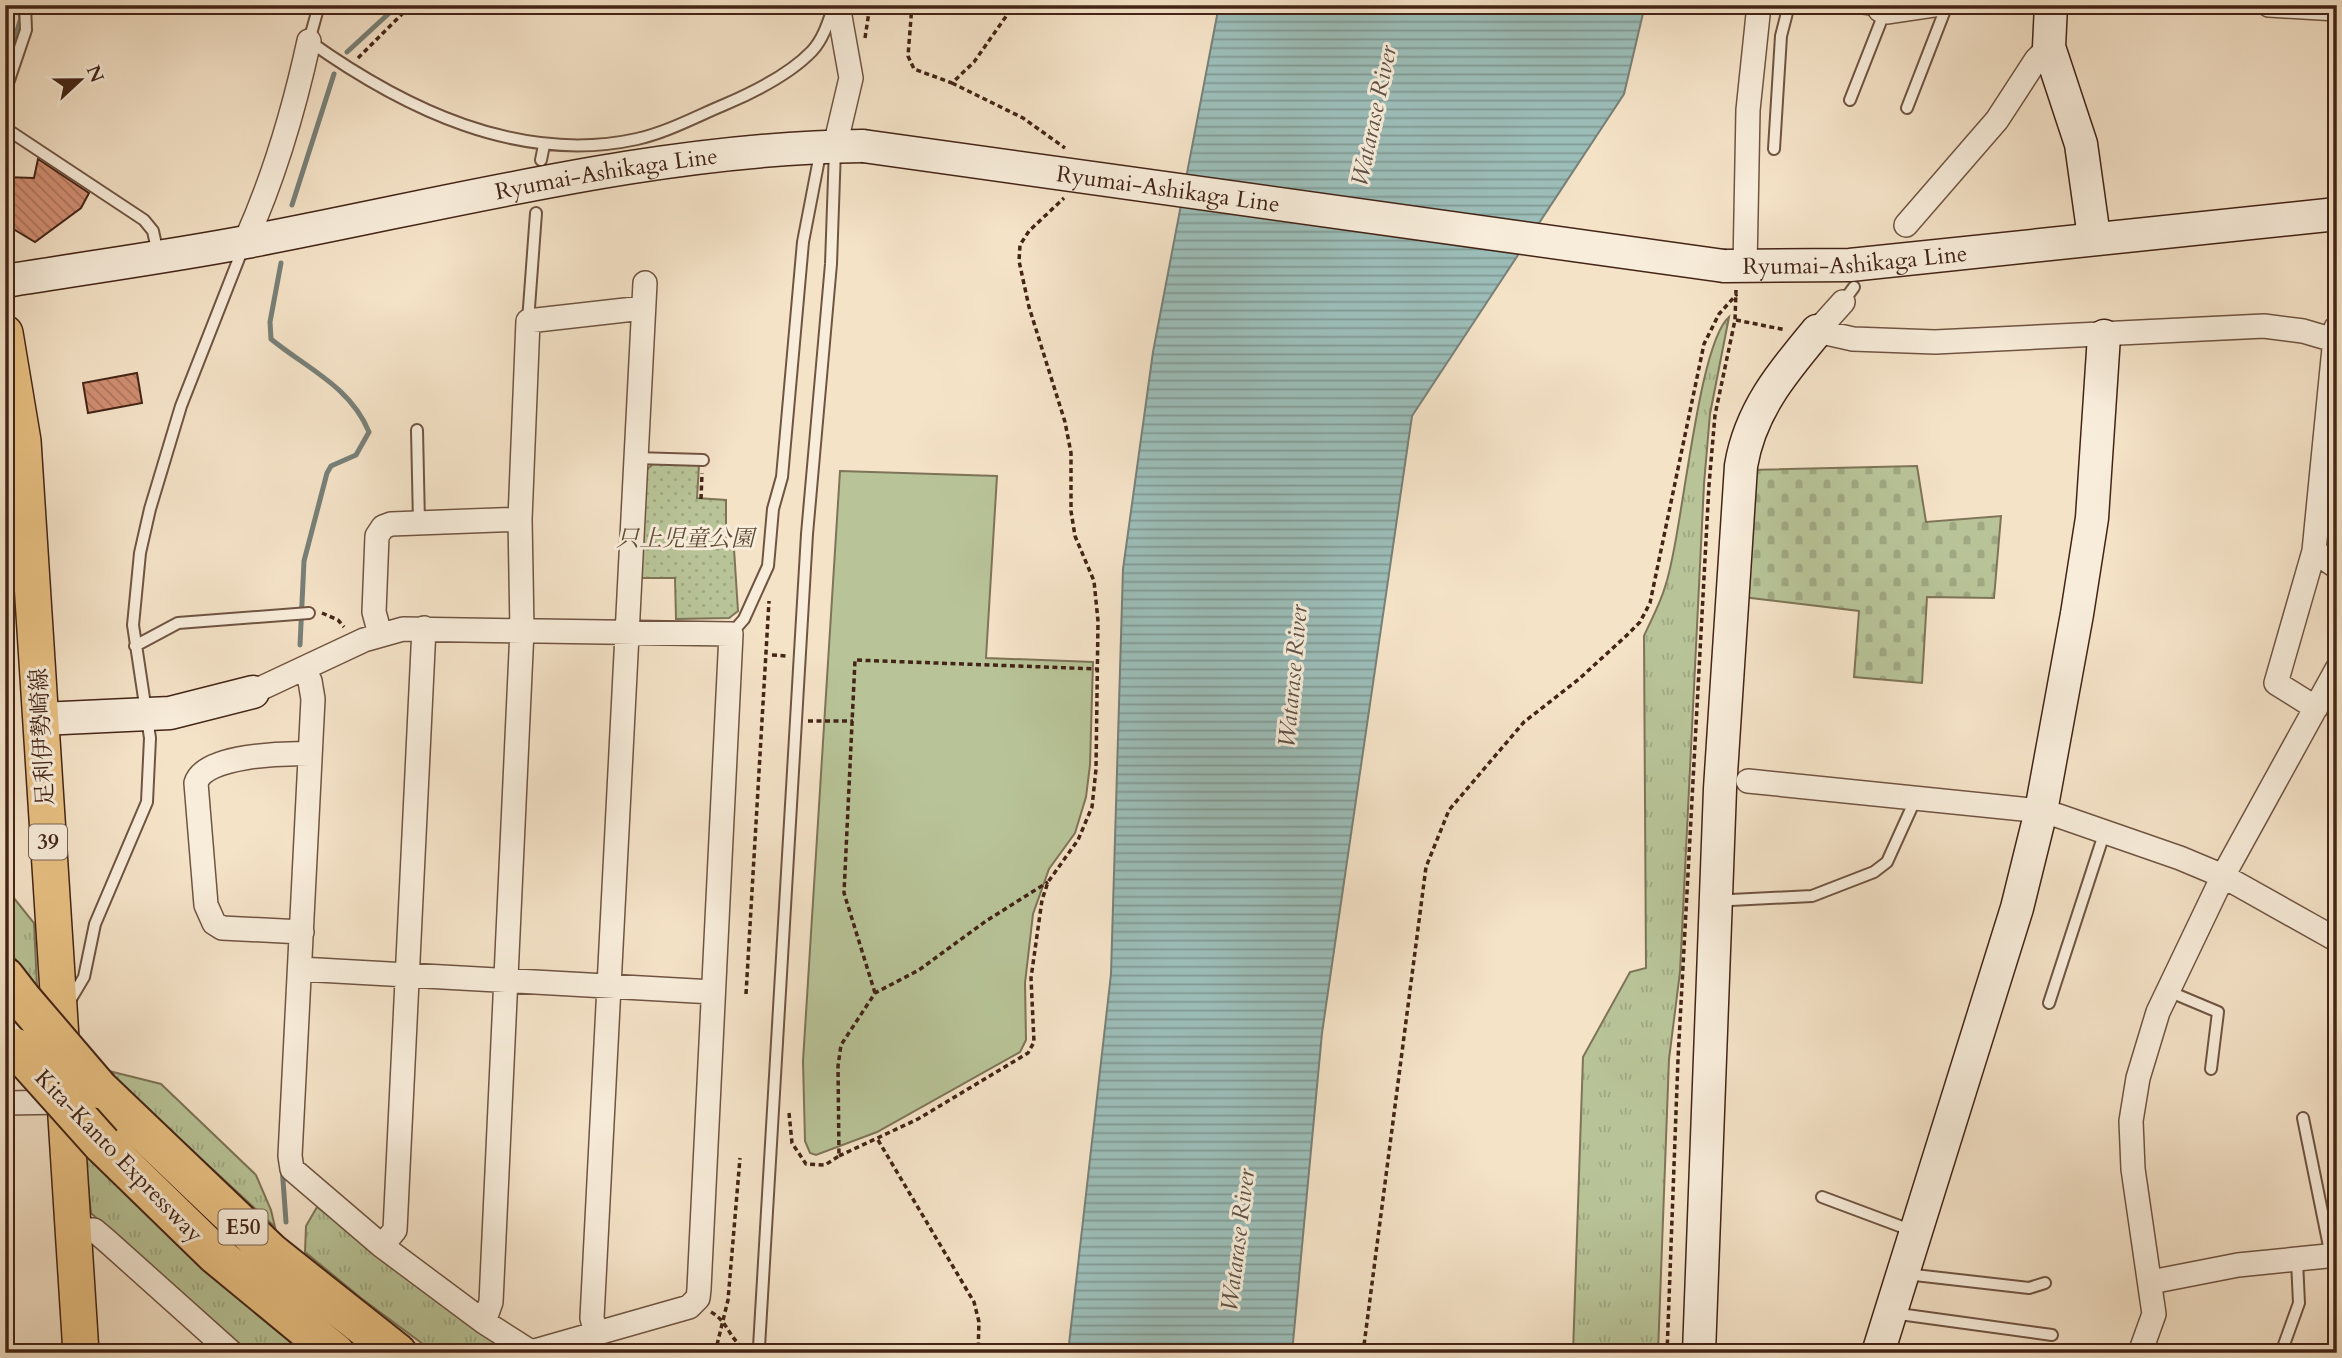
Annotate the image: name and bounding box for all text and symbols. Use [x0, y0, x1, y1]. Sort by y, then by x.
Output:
water label: Watarase River [1343, 41, 1405, 189]
north arrow [46, 46, 116, 116]
text: N [80, 61, 110, 87]
street label: Ryumai-Ashikaga Line [492, 140, 719, 207]
street label: Ryumai-Ashikaga Line [1054, 158, 1282, 219]
street label: Ryumai-Ashikaga Line [1742, 237, 1969, 281]
park label: 只上児童公園 [616, 523, 758, 554]
water label: Watarase River [1270, 602, 1316, 749]
street label: 足利伊勢崎線 [23, 667, 61, 807]
road number: 39 [29, 824, 67, 860]
street label: Kita-Kanto Expressway [28, 1063, 210, 1249]
water label: Watarase River [1213, 1166, 1263, 1313]
road number: E50 [218, 1210, 268, 1244]

